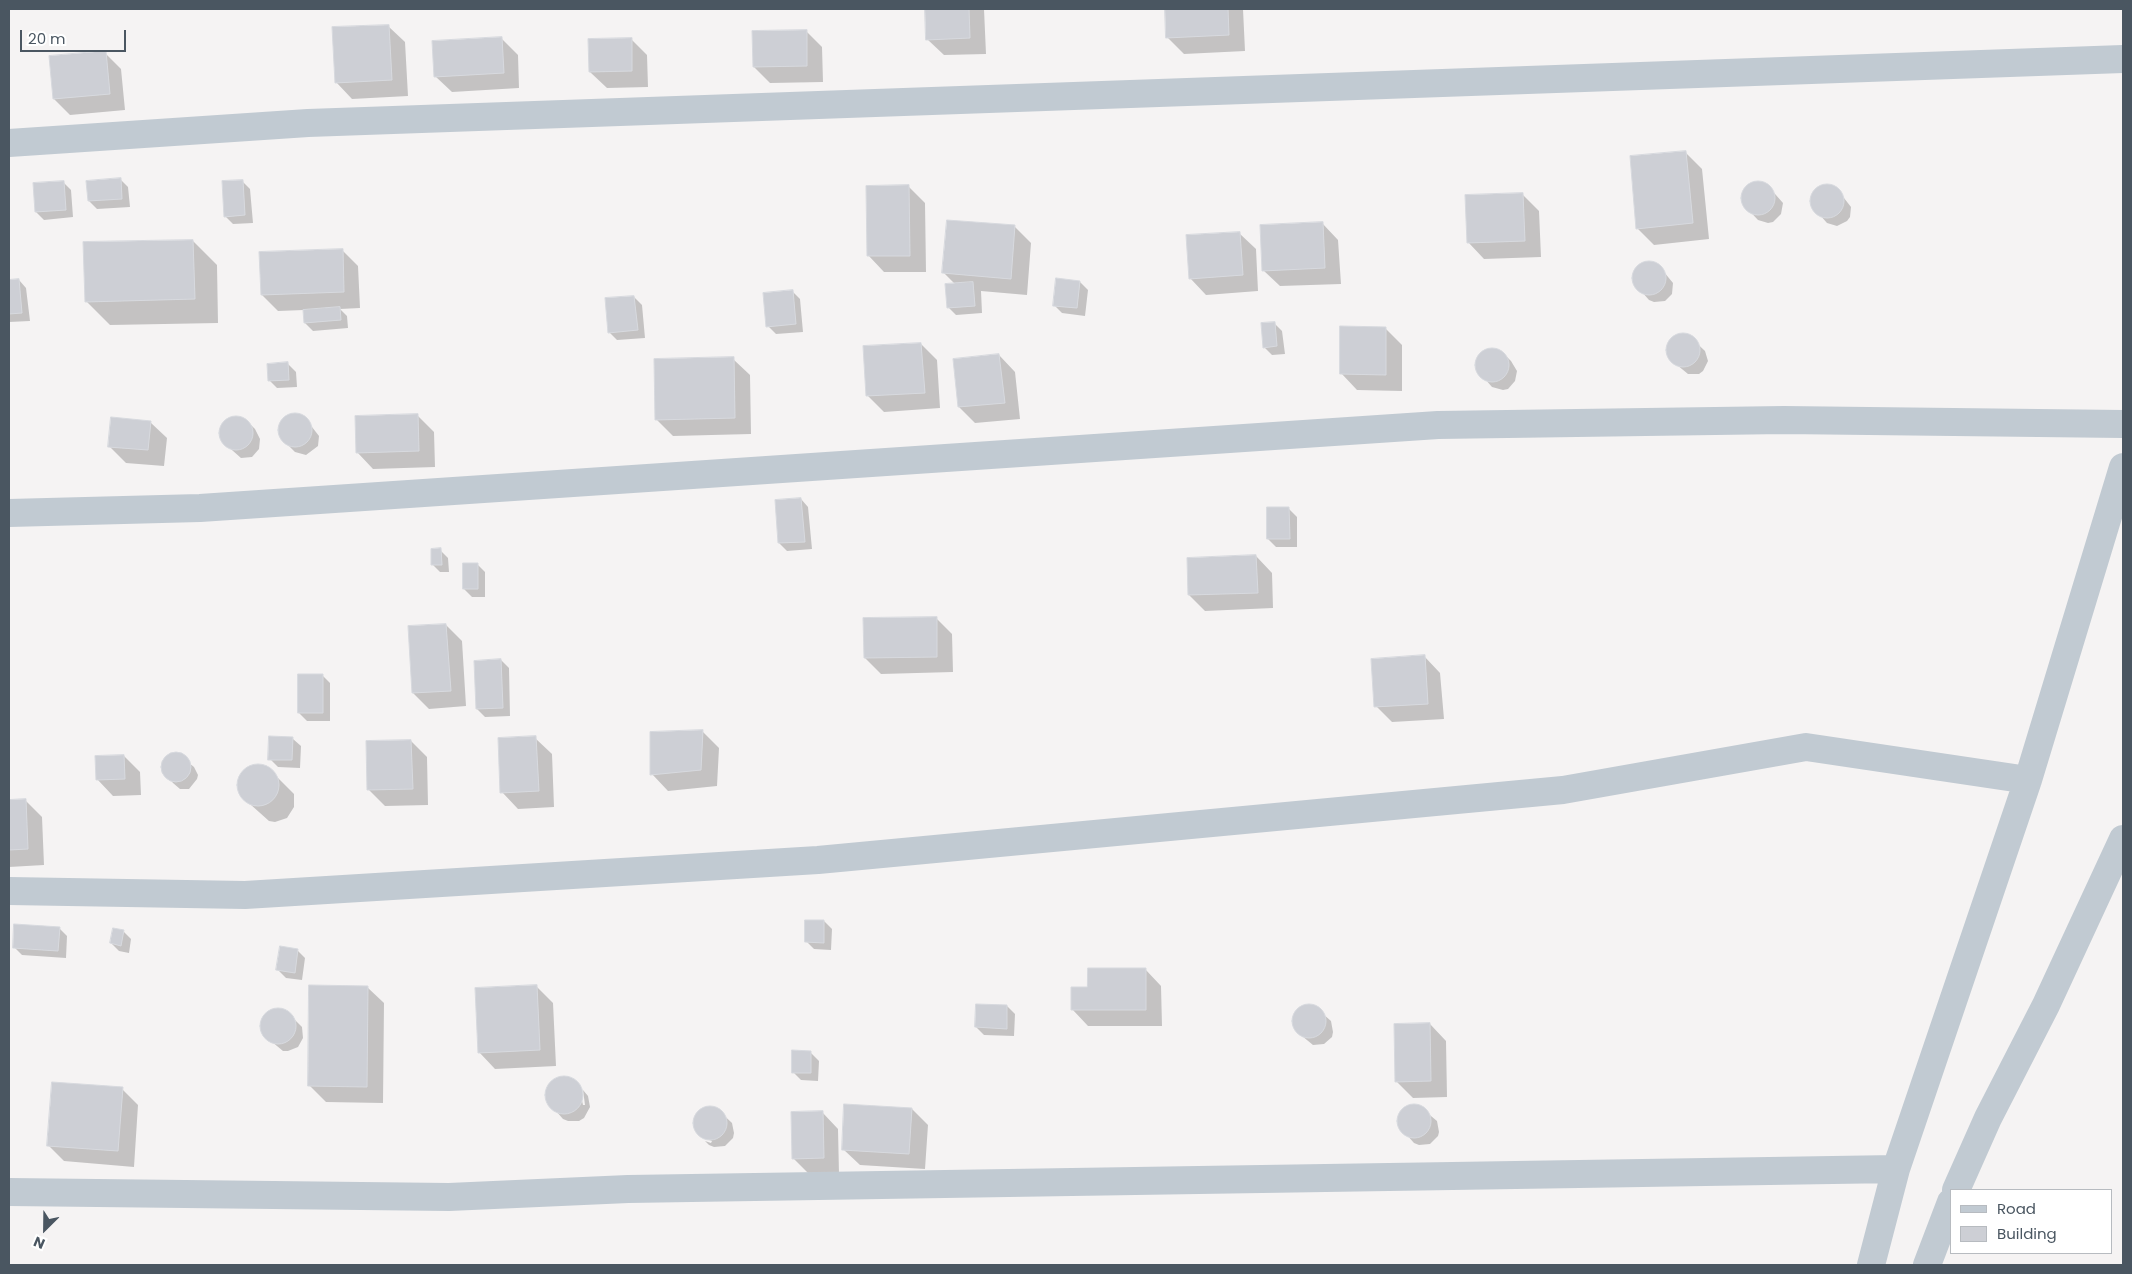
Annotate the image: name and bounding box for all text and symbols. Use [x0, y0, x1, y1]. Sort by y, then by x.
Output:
scale bar [22, 20, 129, 52]
text: 20 m [28, 28, 66, 49]
legend [1950, 1189, 2112, 1254]
text: Road [1997, 1198, 2036, 1219]
north arrow [20, 1204, 70, 1254]
text: Building [1997, 1223, 2057, 1244]
text: N [30, 1232, 48, 1254]

